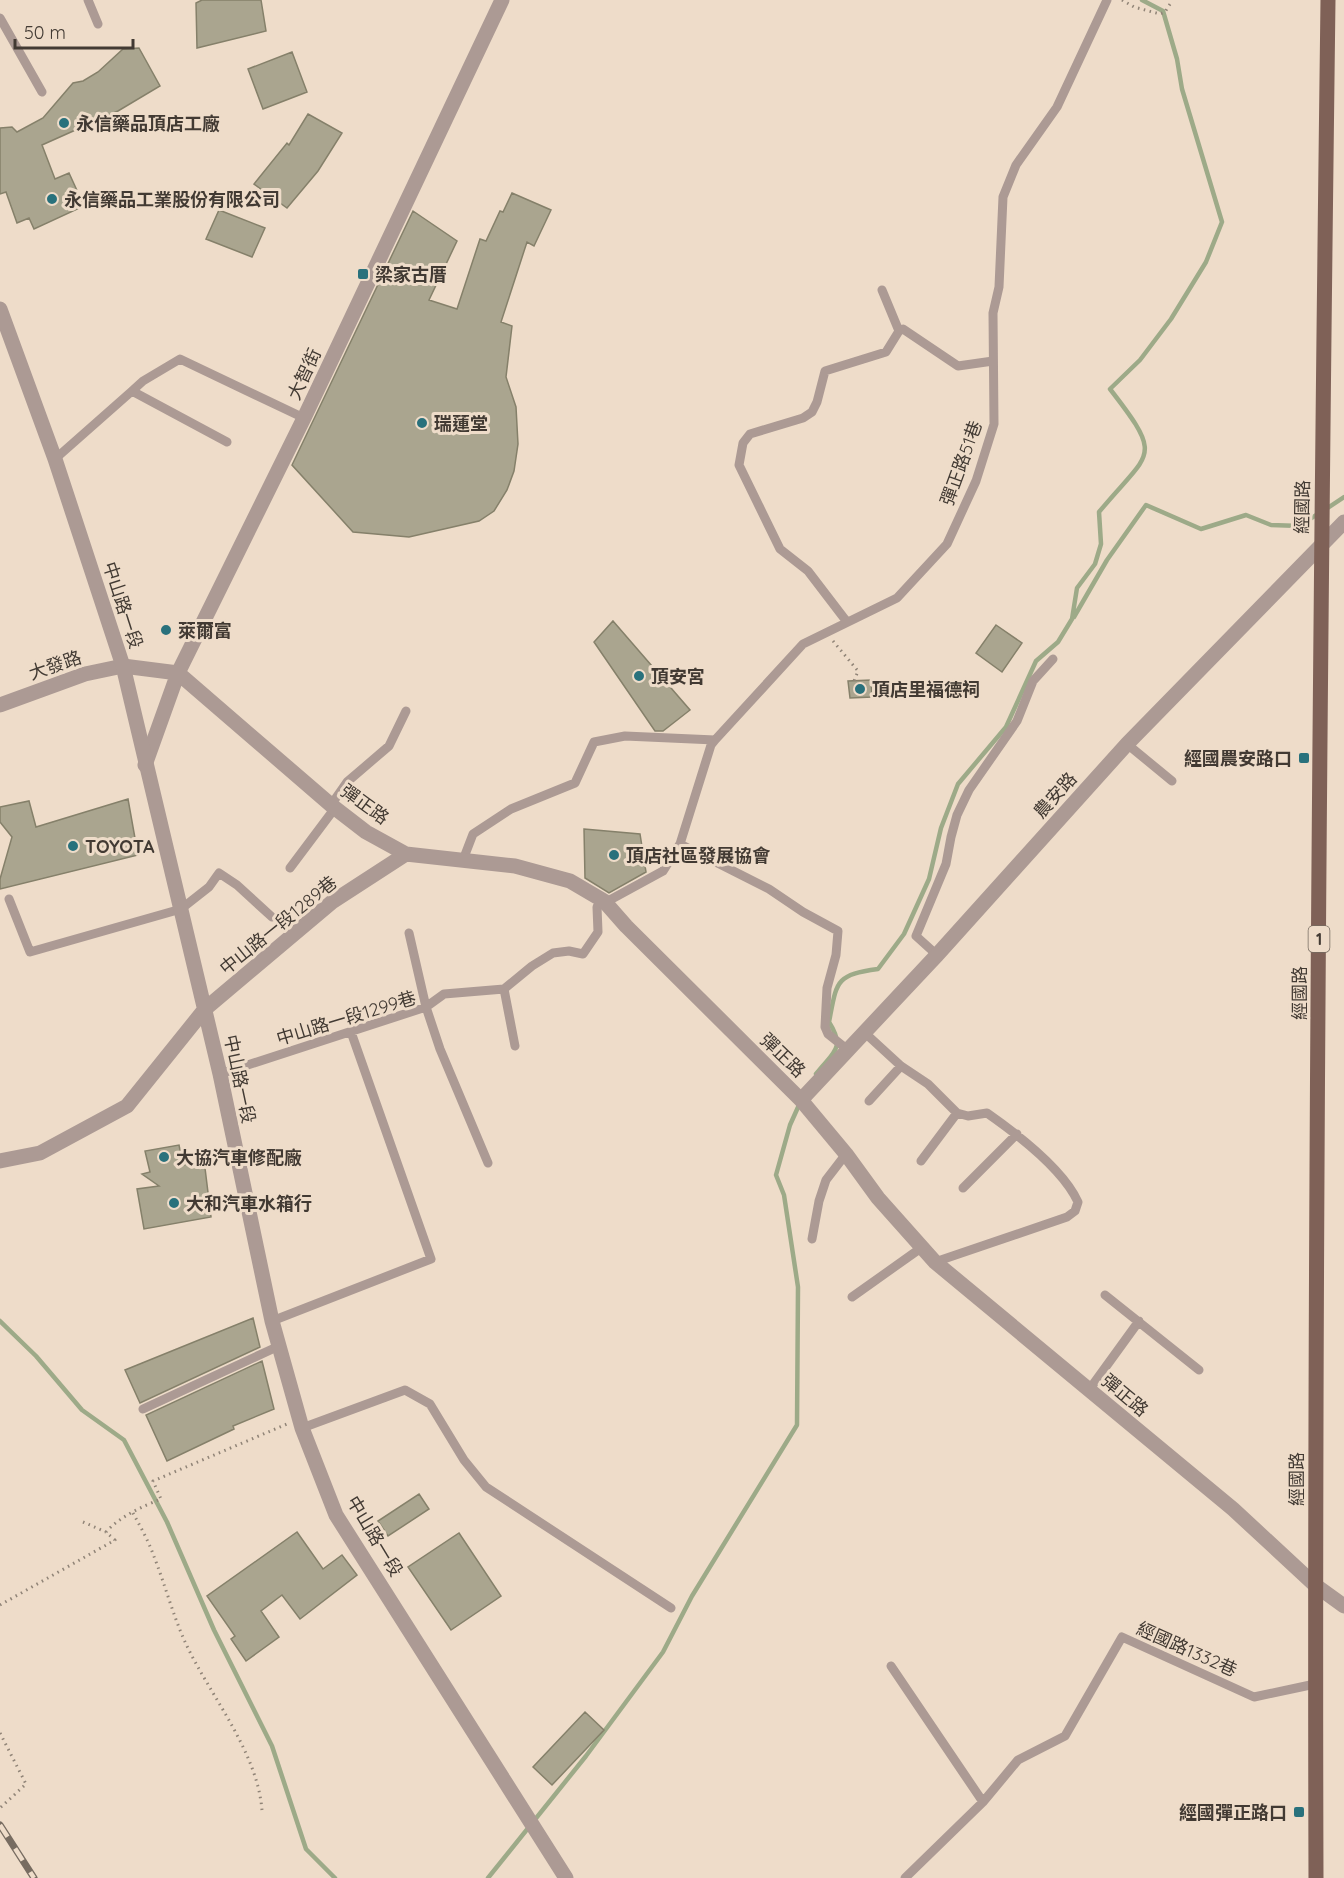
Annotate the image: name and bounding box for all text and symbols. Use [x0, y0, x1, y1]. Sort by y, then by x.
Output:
scale bar [15, 12, 134, 50]
text: 50 m [24, 21, 66, 44]
place label: 永信藥品頂店工廠 [76, 112, 220, 135]
marker: 永信藥品頂店工廠 [57, 116, 71, 130]
place label: 永信藥品工業股份有限公司 [64, 188, 280, 211]
marker: 永信藥品工業股份有限公司 [45, 192, 59, 206]
place label: 梁家古厝 [375, 263, 447, 286]
marker: 梁家古厝 [356, 267, 370, 281]
street label: 大智街 [282, 345, 326, 403]
place label: 瑞蓮堂 [434, 412, 488, 435]
marker: 瑞蓮堂 [415, 416, 429, 430]
street label: 彈正路51巷 [935, 417, 987, 509]
street label: 經國路 [1290, 480, 1314, 534]
street label: 中山路一段 [98, 559, 148, 651]
place label: 萊爾富 [178, 619, 232, 642]
marker: 萊爾富 [159, 623, 173, 637]
street label: 大發路 [26, 645, 84, 685]
place label: 頂安宮 [651, 665, 705, 688]
marker: 頂安宮 [632, 669, 646, 683]
place label: 頂店里福德祠 [872, 678, 980, 701]
marker: 頂店里福德祠 [853, 682, 867, 696]
place label: 經國農安路口 [1184, 747, 1292, 770]
marker: 經國農安路口 [1297, 751, 1311, 765]
street label: 農安路 [1028, 767, 1082, 823]
street label: 彈正路 [336, 779, 394, 829]
place label: TOYOTA [85, 835, 155, 858]
marker: TOYOTA [66, 839, 80, 853]
place label: 頂店社區發展協會 [626, 844, 771, 867]
marker: 頂店社區發展協會 [607, 848, 621, 862]
street label: 中山路一段1289巷 [215, 871, 341, 979]
road number: 1 [1308, 926, 1330, 952]
street label: 經國路 [1288, 966, 1311, 1020]
street label: 中山路一段1299巷 [273, 986, 419, 1050]
street label: 彈正路 [756, 1028, 810, 1082]
street label: 中山路一段 [219, 1033, 261, 1125]
place label: 大協汽車修配廠 [176, 1146, 302, 1169]
marker: 大協汽車修配廠 [157, 1150, 171, 1164]
place label: 大和汽車水箱行 [186, 1192, 312, 1215]
marker: 大和汽車水箱行 [167, 1196, 181, 1210]
street label: 彈正路 [1097, 1369, 1153, 1421]
street label: 經國路 [1285, 1452, 1308, 1506]
street label: 中山路一段 [342, 1492, 408, 1580]
street label: 經國路1332巷 [1133, 1617, 1241, 1681]
place label: 經國彈正路口 [1179, 1801, 1287, 1824]
marker: 經國彈正路口 [1292, 1805, 1306, 1819]

